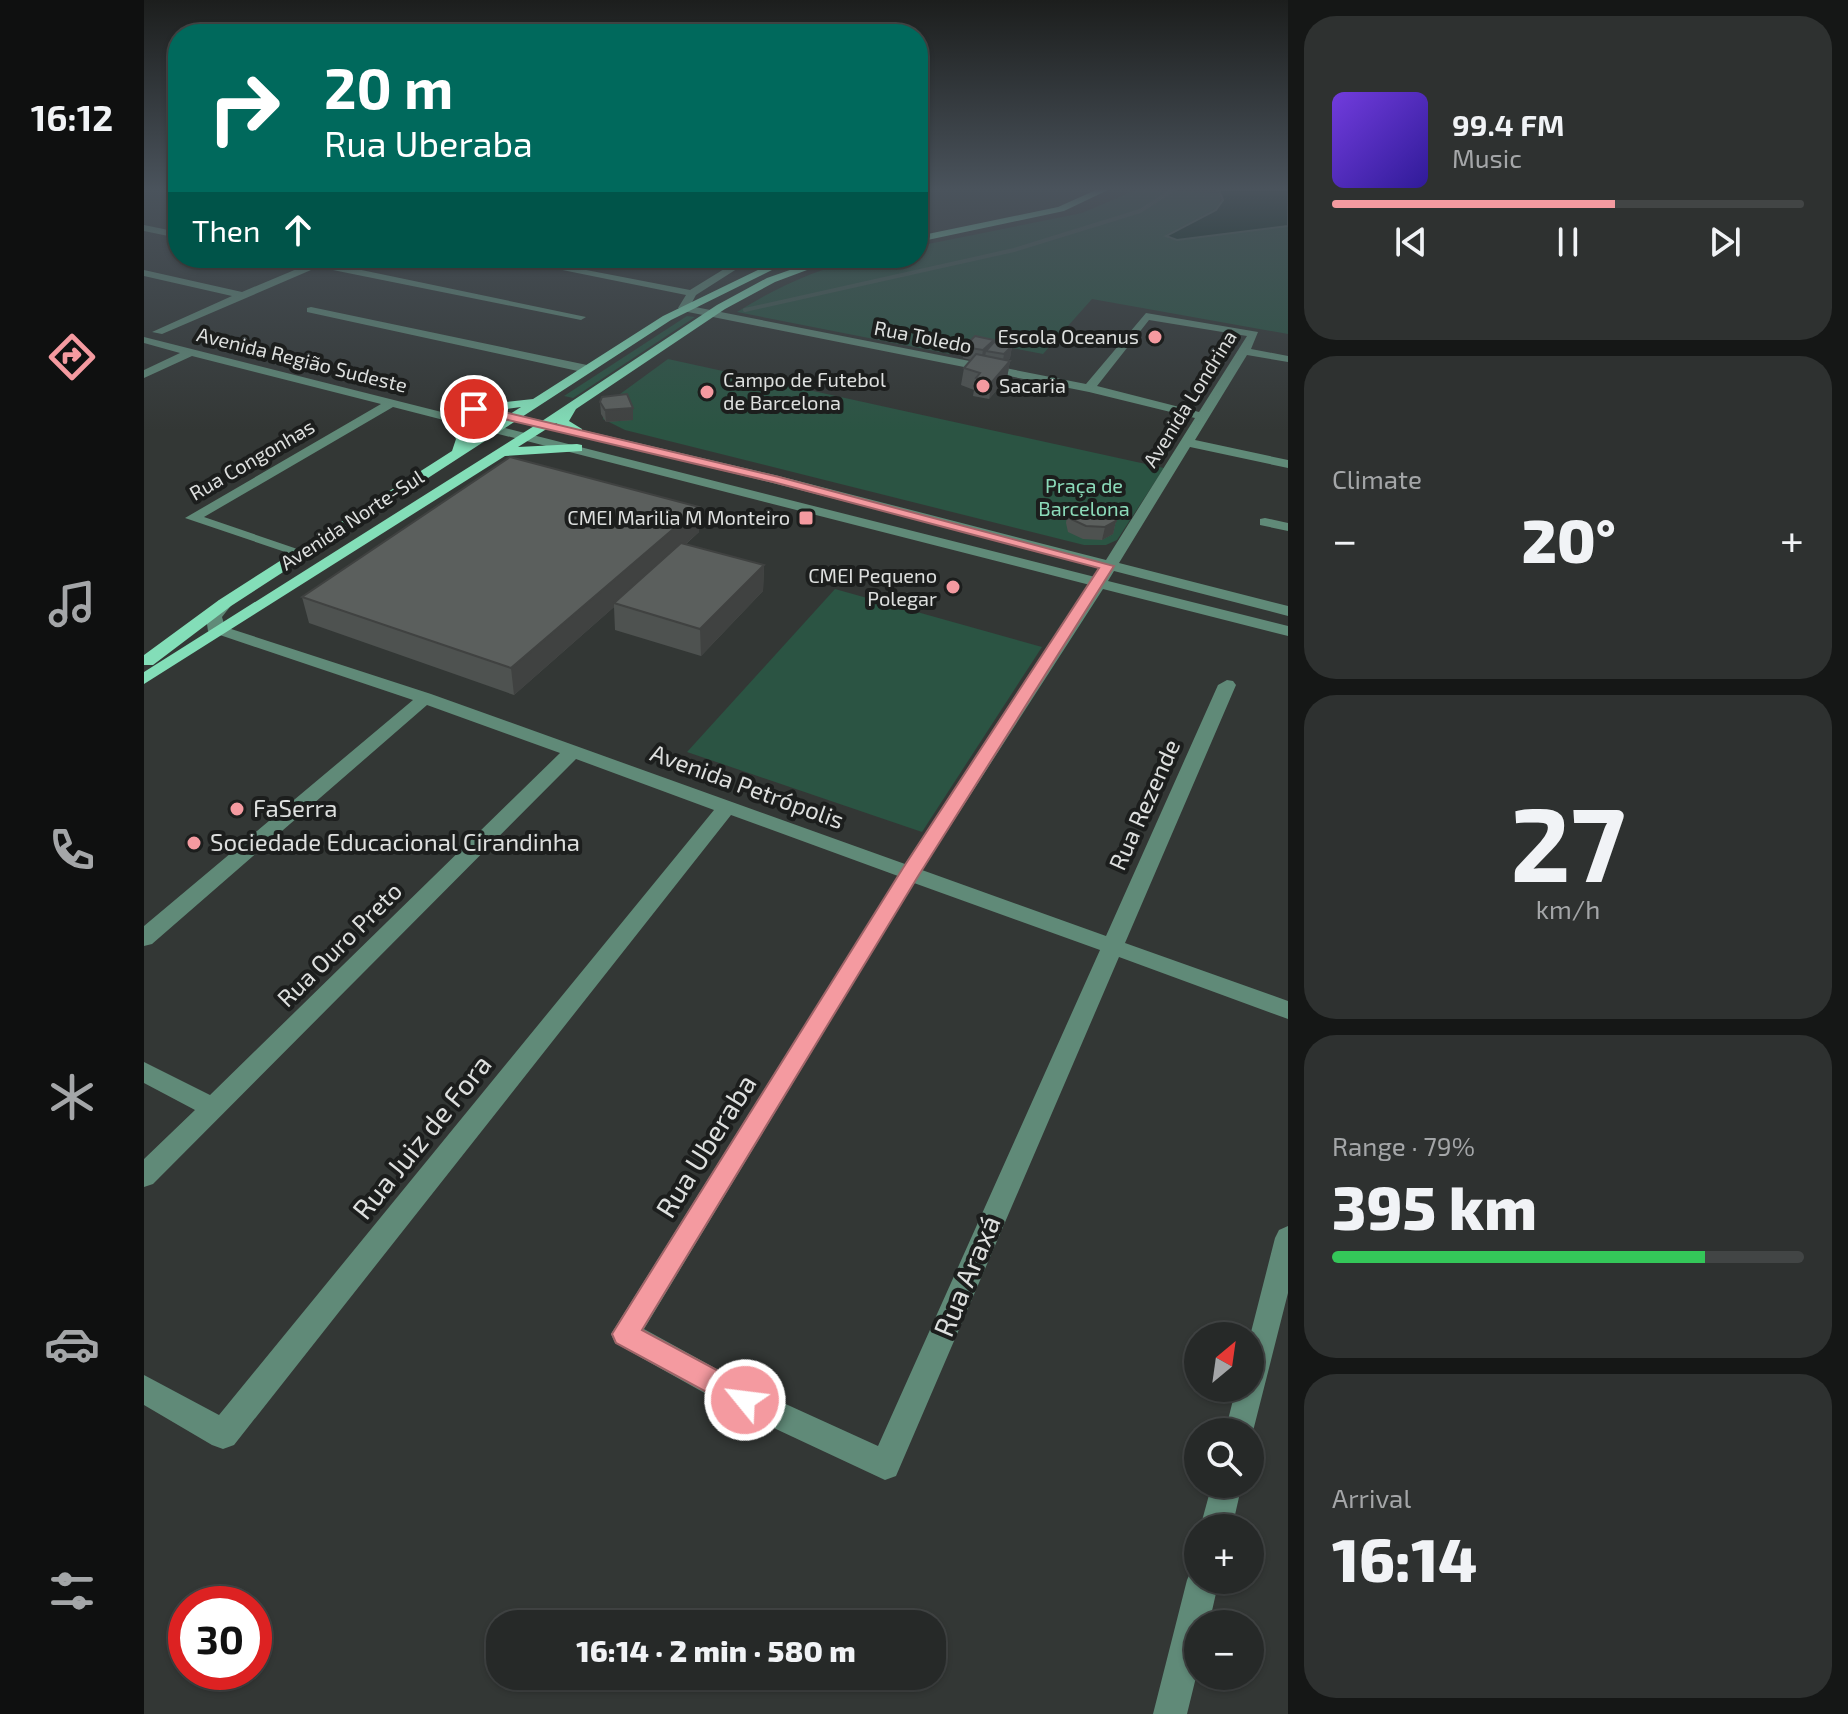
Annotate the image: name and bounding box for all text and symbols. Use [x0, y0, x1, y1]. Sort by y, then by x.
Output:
text: 20 m [324, 53, 453, 120]
icon: right [192, 56, 296, 160]
text: 16:12 [31, 95, 113, 138]
text: 99.4 FM [1452, 106, 1564, 142]
text: Rua Uberaba [324, 121, 533, 164]
text: Music [1452, 142, 1522, 173]
icon: ahead [276, 208, 320, 252]
text: Then [192, 212, 260, 248]
icon: previous [1389, 220, 1433, 264]
icon: pause [1546, 220, 1590, 264]
icon: next [1703, 220, 1747, 264]
street label: Rua Toledo [872, 315, 974, 357]
street label: Avenida Região Sudeste [195, 321, 410, 397]
place label: Escola Oceanus [997, 324, 1139, 348]
street label: Avenida Londrina [1137, 326, 1241, 471]
marker: Escola Oceanus [1146, 328, 1164, 346]
icon: directions [44, 329, 100, 385]
place label: Campo de Futebol de Barcelona [723, 367, 886, 414]
place label: Sacaria [999, 373, 1066, 397]
pin [440, 375, 508, 443]
marker: Sacaria [974, 377, 992, 395]
marker: Campo de Futebol de Barcelona [698, 383, 716, 401]
icon: arrive [452, 387, 496, 431]
street label: Rua Congonhas [185, 414, 318, 505]
text: Climate [1332, 463, 1422, 494]
street label: Avenida Norte-Sul [275, 464, 428, 574]
park label: Praça de Barcelona [1038, 473, 1130, 520]
text: 20° [1522, 503, 1616, 575]
place label: CMEI Marilia M Monteiro [567, 505, 790, 529]
marker: CMEI Marilia M Monteiro [797, 509, 815, 527]
text: − [1332, 512, 1358, 565]
text: + [1780, 512, 1804, 565]
place label: CMEI Pequeno Polegar [808, 563, 937, 610]
icon: music [44, 576, 100, 632]
marker: CMEI Pequeno Polegar [944, 578, 962, 596]
street label: Rua Rezende [1102, 734, 1185, 874]
street label: Avenida Petrópolis [647, 737, 848, 834]
text: 27 [1510, 778, 1626, 903]
place label: FaSerra [253, 793, 337, 822]
marker: FaSerra [228, 800, 246, 818]
icon: phone [44, 822, 100, 878]
place label: Sociedade Educacional Cirandinha [210, 827, 580, 856]
marker: Sociedade Educacional Cirandinha [185, 834, 203, 852]
street label: Rua Ouro Preto [271, 876, 407, 1012]
text: km/h [1536, 893, 1600, 924]
street label: Rua Juiz de Fora [345, 1047, 498, 1225]
street label: Rua Uberaba [648, 1068, 763, 1223]
icon: climate [44, 1069, 100, 1125]
text: Range · 79% [1332, 1130, 1475, 1161]
text: 395 km [1332, 1170, 1537, 1242]
street label: Rua Araxá [925, 1210, 1007, 1341]
icon: car [44, 1316, 100, 1372]
north arrow [1184, 1322, 1264, 1402]
map controls [1184, 1322, 1264, 1690]
position arrow [703, 1358, 787, 1442]
button: search [1184, 1418, 1264, 1498]
text: Arrival [1332, 1482, 1411, 1513]
button: + [1184, 1514, 1264, 1594]
text: 16:14 [1332, 1522, 1477, 1594]
icon: filters [44, 1563, 100, 1619]
speed limit sign: 30 [168, 1586, 272, 1690]
button: − [1184, 1610, 1264, 1690]
text: 16:14 · 2 min · 580 m [576, 1632, 856, 1668]

